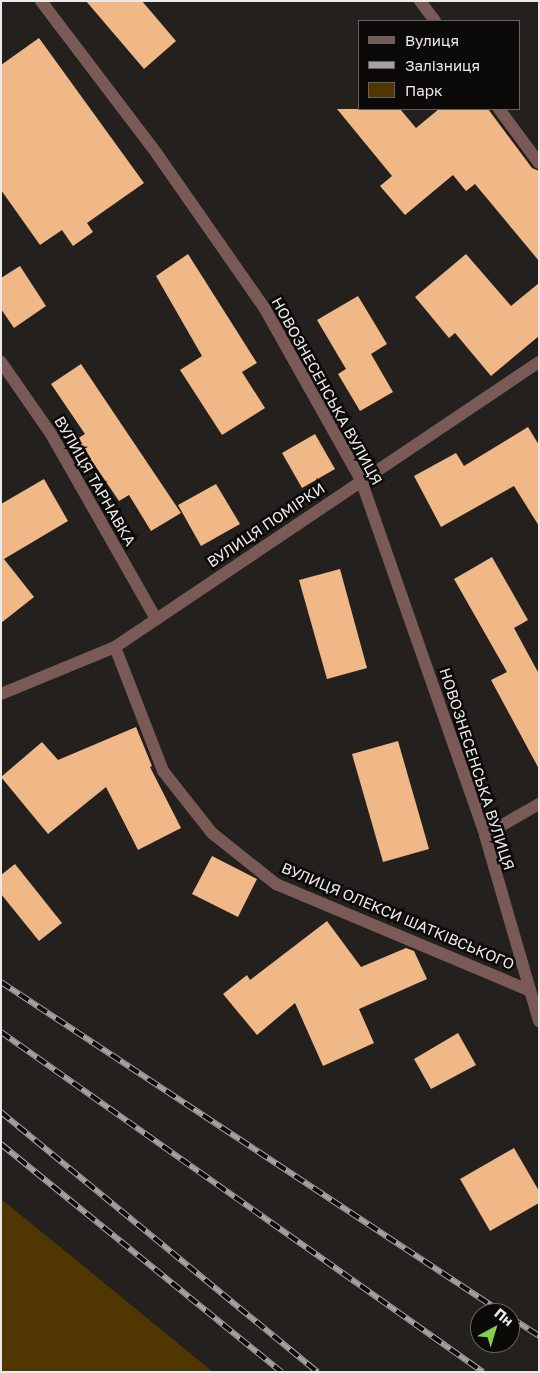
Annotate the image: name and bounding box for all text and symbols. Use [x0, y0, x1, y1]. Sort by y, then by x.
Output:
legend [358, 20, 520, 110]
text: Вулиця [405, 31, 459, 49]
text: Залізниця [405, 56, 480, 74]
text: Парк [405, 81, 443, 99]
street label: НОВОЗНЕСЕНСЬКА ВУЛИЦЯ [268, 294, 386, 488]
street label: ВУЛИЦЯ ТАРНАВКА [51, 413, 139, 549]
street label: ВУЛИЦЯ ПОМІРКИ [204, 479, 328, 571]
street label: НОВОЗНЕСЕНСЬКА ВУЛИЦЯ [436, 666, 518, 872]
street label: ВУЛИЦЯ ОЛЕКСИ ШАТКІВСЬКОГО [279, 859, 517, 973]
north arrow [470, 1303, 520, 1353]
text: Пн [491, 1304, 517, 1329]

